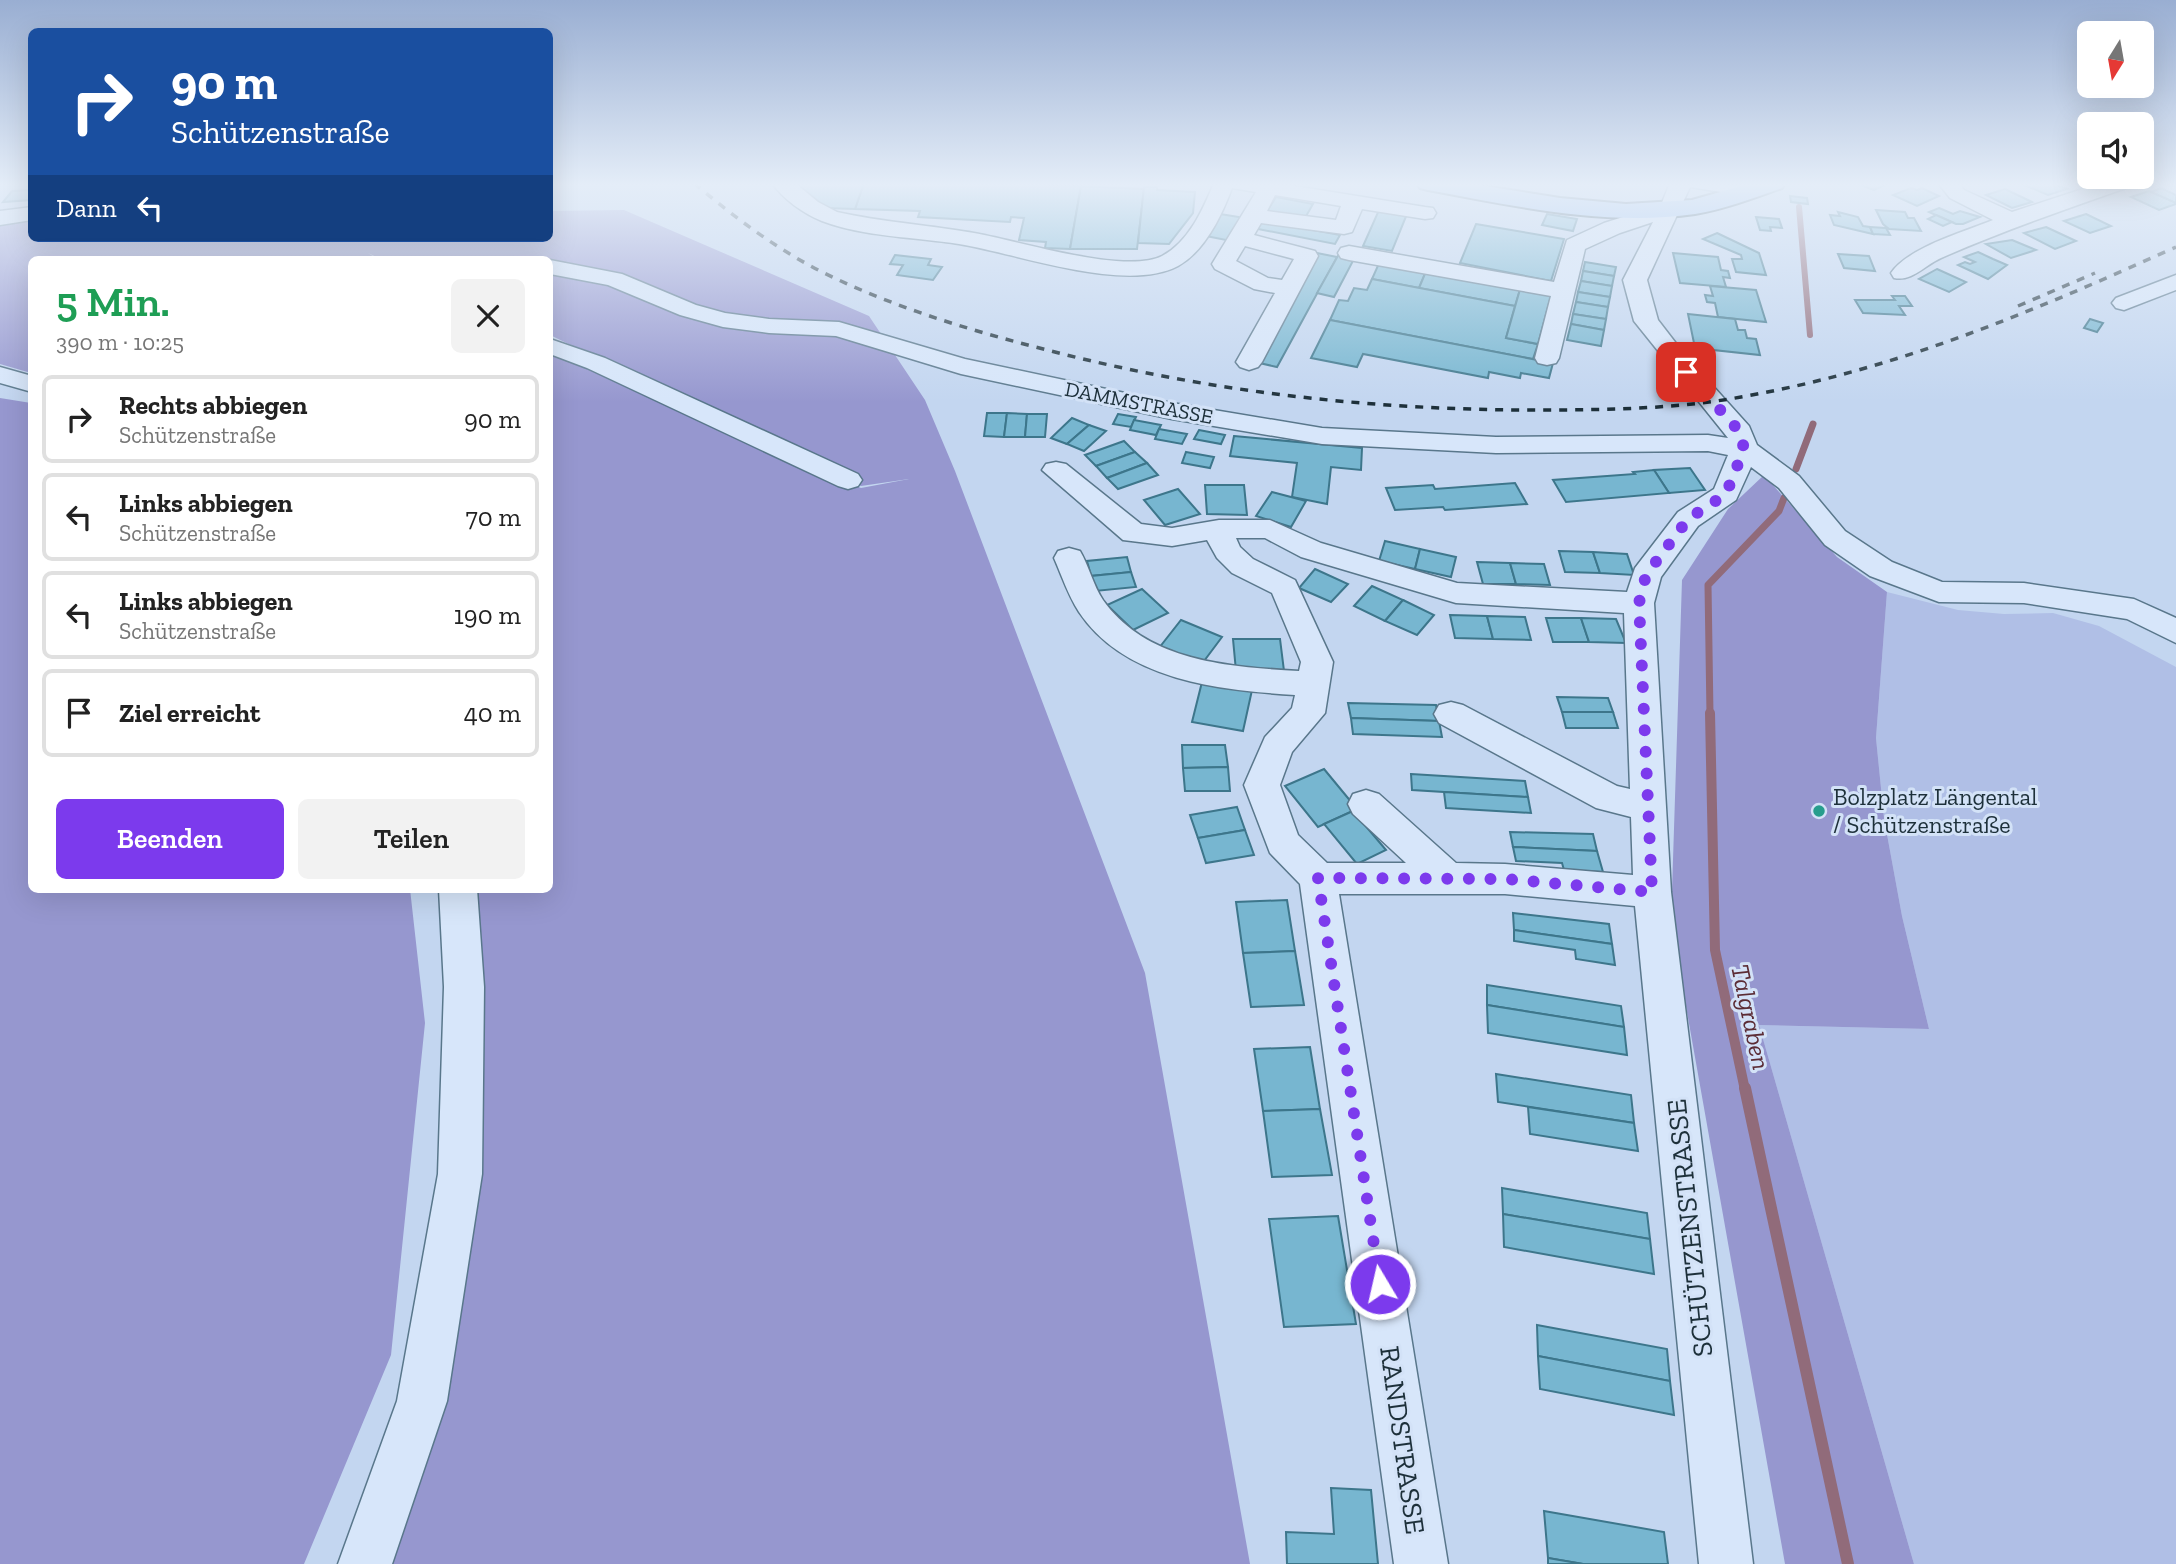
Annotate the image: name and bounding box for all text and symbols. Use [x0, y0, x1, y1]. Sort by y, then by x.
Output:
north arrow [2077, 21, 2154, 98]
map controls [2077, 21, 2154, 189]
text: 90 m [171, 53, 278, 112]
icon: right [56, 56, 147, 147]
button: sound [2077, 112, 2154, 189]
text: Schützenstraße [171, 113, 390, 151]
icon: left [131, 189, 169, 227]
text: Dann [56, 192, 117, 224]
text: 5 Min. [56, 276, 170, 327]
button: close [451, 279, 525, 353]
text: 390 m · 10:25 [56, 328, 184, 356]
pin [1656, 342, 1716, 402]
icon: arrive [1667, 353, 1705, 391]
street label: DAMMSTRASSE [1063, 376, 1215, 429]
text: Rechts abbiegen [119, 389, 307, 421]
icon: right [60, 400, 98, 438]
text: 90 m [464, 403, 521, 435]
text: Schützenstraße [119, 421, 276, 449]
text: Links abbiegen [119, 487, 293, 519]
icon: left [60, 498, 98, 536]
text: 70 m [465, 501, 521, 533]
text: Schützenstraße [119, 519, 276, 547]
text: Links abbiegen [119, 585, 293, 617]
icon: left [60, 596, 98, 634]
text: 190 m [454, 599, 521, 631]
text: Schützenstraße [119, 617, 276, 645]
icon: arrive [60, 694, 98, 732]
text: Ziel erreicht [119, 697, 260, 729]
text: 40 m [464, 697, 521, 729]
place label: Bolzplatz Längental / Schützenstraße [1833, 782, 2037, 839]
button: Beenden [56, 799, 284, 879]
button: Teilen [298, 799, 525, 879]
marker: Bolzplatz Längental / Schützenstraße [1811, 803, 1827, 819]
water label: Talgraben [1724, 961, 1778, 1073]
street label: SCHÜTZENSTRASSE [1660, 1097, 1719, 1358]
position arrow [1343, 1247, 1417, 1321]
street label: RANDSTRASSE [1373, 1344, 1432, 1536]

